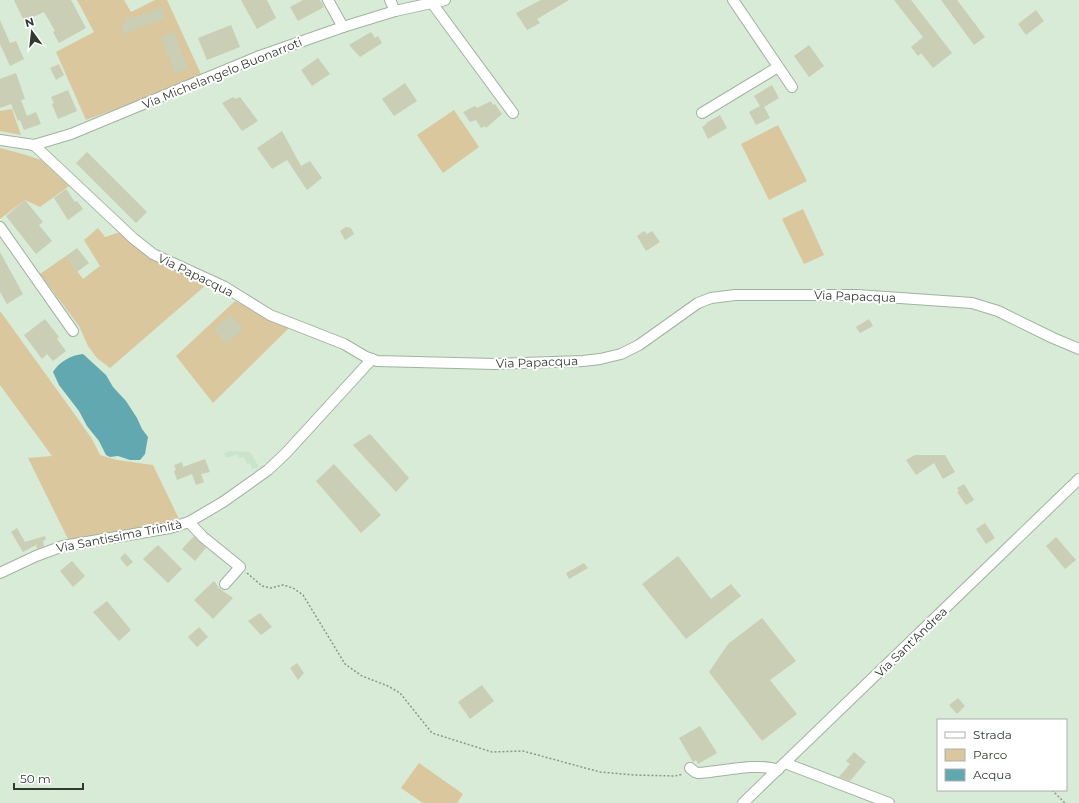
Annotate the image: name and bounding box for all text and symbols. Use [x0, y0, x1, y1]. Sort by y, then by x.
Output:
north arrow [12, 12, 52, 52]
text: N [23, 14, 36, 30]
street label: Via Michelangelo Buonarroti [140, 34, 304, 112]
street label: Via Papacqua [156, 250, 236, 300]
street label: Via Papacqua [814, 287, 896, 305]
street label: Via Papacqua [496, 353, 578, 371]
street label: Via Santissima Trinità [55, 516, 183, 556]
street label: Via Sant'Andrea [872, 604, 950, 680]
legend [937, 719, 1067, 791]
text: Strada [973, 727, 1012, 742]
text: Parco [973, 747, 1007, 762]
scale bar [14, 765, 83, 791]
text: Acqua [973, 767, 1011, 782]
text: 50 m [20, 771, 51, 786]

